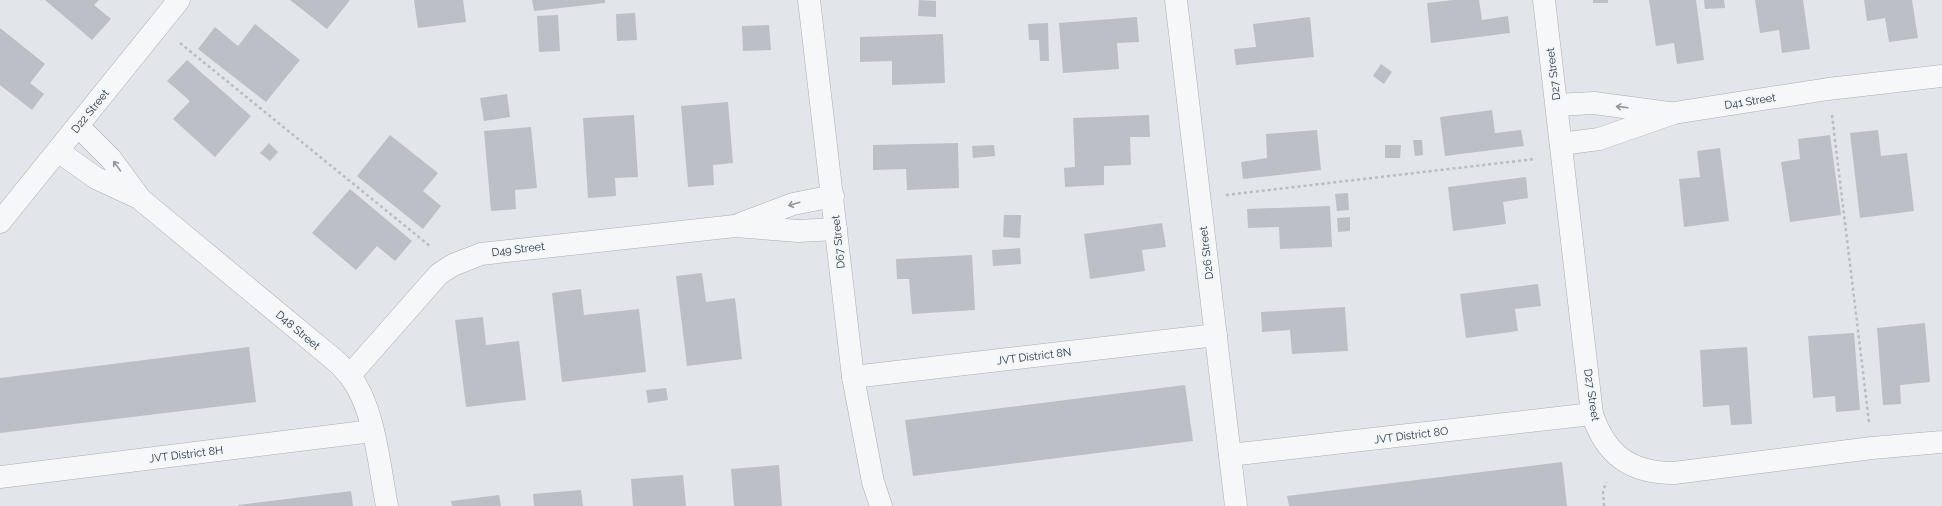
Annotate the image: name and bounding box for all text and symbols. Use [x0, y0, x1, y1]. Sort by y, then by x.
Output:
street label: D27 Street [1544, 47, 1563, 101]
street label: D22 Street [69, 87, 112, 136]
street label: D41 Street [1723, 91, 1777, 112]
one-way arrow [1616, 103, 1629, 111]
one-way arrow [113, 161, 121, 172]
one-way arrow [788, 201, 801, 208]
street label: D67 Street [829, 214, 848, 269]
street label: D26 Street [1197, 225, 1216, 280]
street label: D49 Street [491, 240, 546, 259]
street label: D48 Street [273, 308, 323, 353]
street label: JVT District 8N [996, 345, 1072, 368]
street label: D27 Street [1581, 368, 1602, 422]
street label: JVT District 8O [1373, 424, 1449, 447]
street label: JVT District 8H [148, 443, 224, 465]

